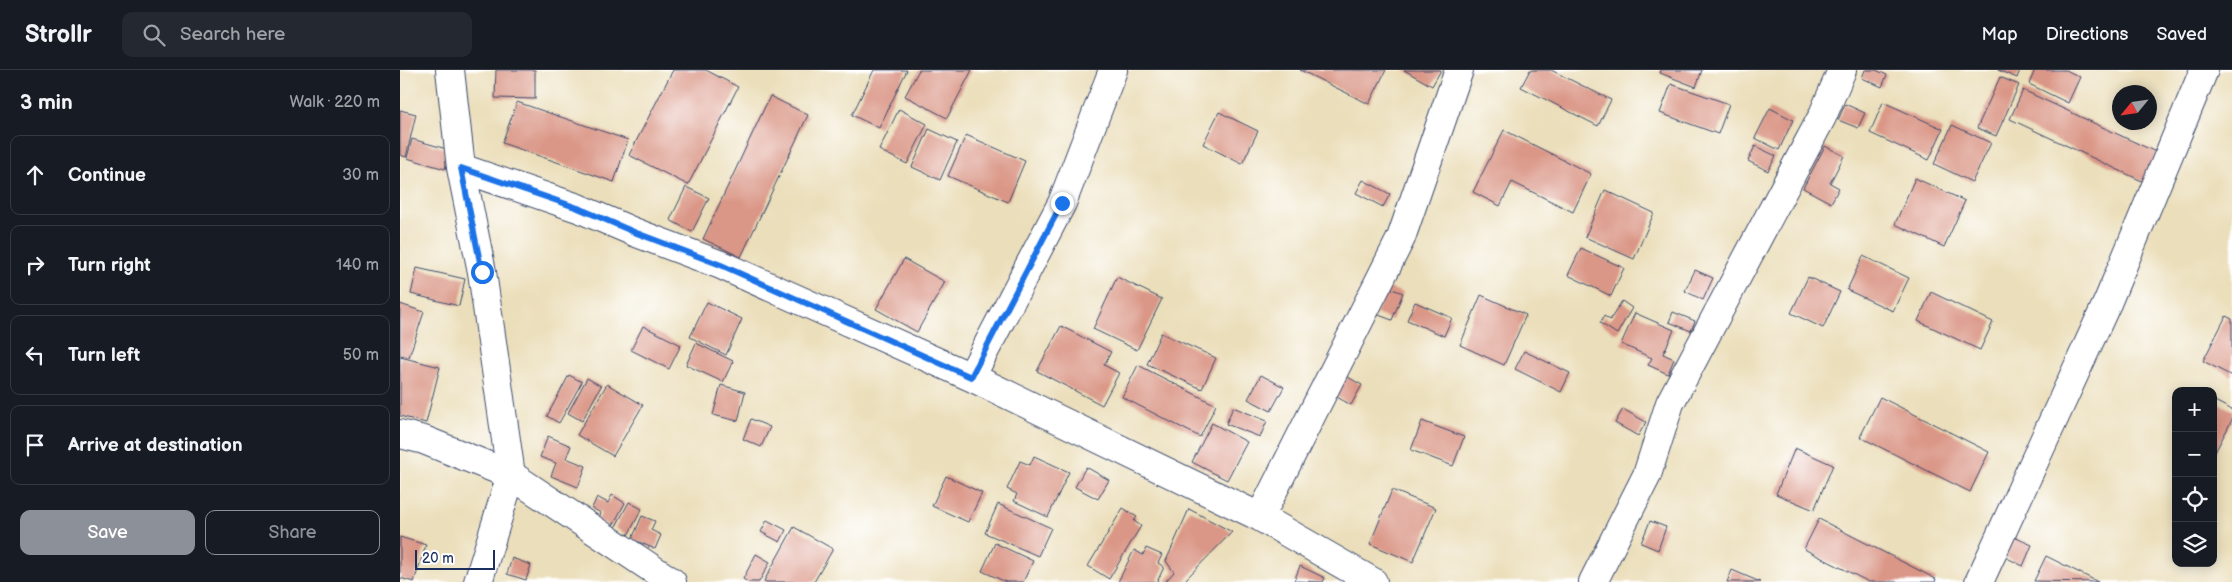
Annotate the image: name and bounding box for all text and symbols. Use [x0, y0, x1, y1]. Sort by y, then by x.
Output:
search box [122, 12, 472, 57]
text: Strollr [25, 20, 92, 49]
icon: search [140, 21, 168, 49]
text: Search here [180, 23, 285, 46]
text: Map [1982, 24, 2018, 45]
text: Directions [2046, 24, 2128, 45]
text: Saved [2156, 24, 2207, 45]
north arrow [2112, 85, 2157, 130]
text: 3 min [20, 90, 73, 115]
text: Walk · 220 m [290, 93, 380, 112]
icon: ahead [21, 161, 49, 189]
text: Continue [68, 164, 146, 187]
text: 30 m [342, 166, 379, 185]
route end [1051, 192, 1074, 215]
icon: right [21, 251, 49, 279]
text: Turn right [68, 254, 151, 277]
text: 140 m [336, 256, 379, 275]
route start [471, 261, 494, 284]
icon: left [21, 341, 49, 369]
text: Turn left [68, 344, 140, 367]
text: 50 m [343, 346, 379, 365]
map controls [2172, 387, 2217, 567]
button: + [2172, 387, 2217, 432]
icon: arrive [21, 431, 49, 459]
button: − [2172, 432, 2217, 477]
text: Arrive at destination [68, 434, 243, 457]
button: locate [2172, 477, 2217, 522]
button: Save [20, 510, 195, 555]
button: Share [205, 510, 380, 555]
button: layers [2172, 522, 2217, 567]
scale bar [415, 547, 495, 570]
text: 20 m [422, 550, 454, 567]

